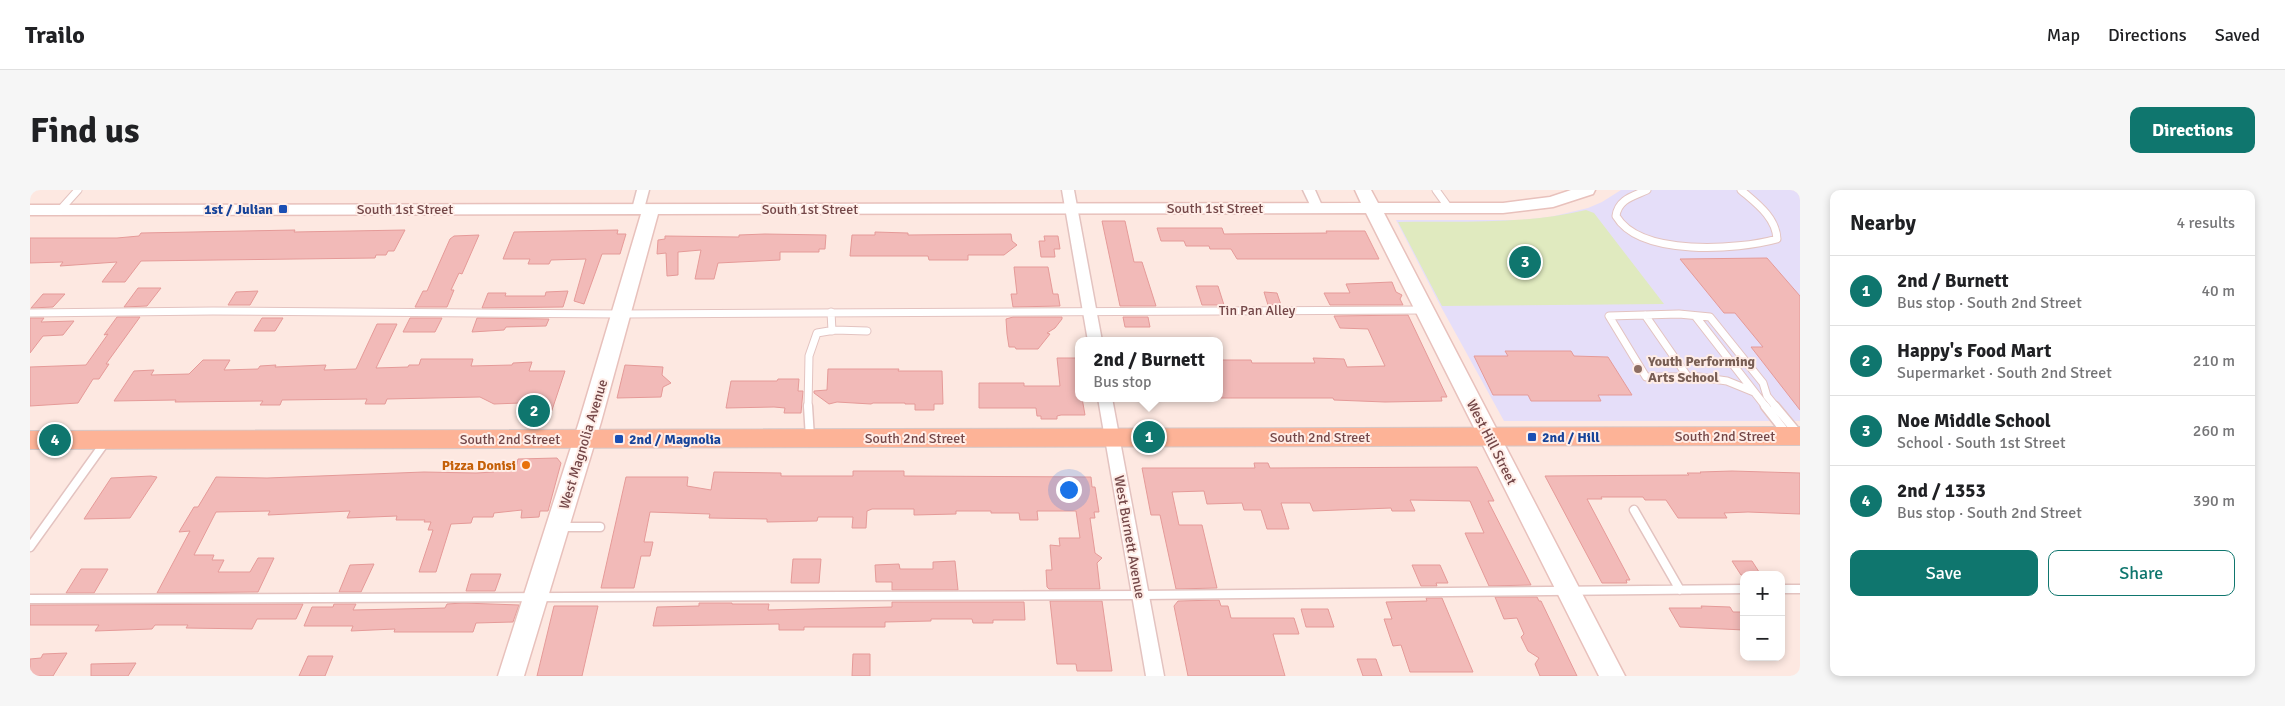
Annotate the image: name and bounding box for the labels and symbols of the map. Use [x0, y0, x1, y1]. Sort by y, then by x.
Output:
street label: South 1st Street [1167, 200, 1263, 217]
place label: 1st / Julian [204, 201, 273, 218]
street label: South 1st Street [357, 201, 453, 218]
street label: South 1st Street [762, 201, 858, 218]
marker: 1st / Julian [277, 203, 289, 215]
pin: 3 [1509, 243, 1541, 281]
street label: Tin Pan Alley [1219, 302, 1296, 319]
place label: Youth Performing Arts School [1647, 353, 1756, 386]
marker: Youth Performing Arts School [1632, 363, 1644, 375]
street label: West Magnolia Avenue [556, 377, 611, 511]
pin: 2 [518, 392, 550, 430]
street label: West Hill Street [1463, 397, 1520, 488]
pin: 1 [1133, 418, 1165, 456]
pin: 4 [39, 421, 71, 459]
street label: South 2nd Street [1675, 428, 1775, 445]
street label: South 2nd Street [1270, 429, 1370, 446]
place label: 2nd / Hill [1542, 429, 1600, 446]
street label: South 2nd Street [865, 430, 965, 447]
street label: South 2nd Street [460, 431, 560, 448]
place label: 2nd / Magnolia [629, 431, 721, 448]
marker: 2nd / Hill [1526, 431, 1538, 443]
marker: 2nd / Magnolia [613, 433, 625, 445]
place label: Pizza Donisi [442, 457, 516, 474]
marker: Pizza Donisi [520, 459, 532, 471]
street label: West Burnett Avenue [1110, 474, 1149, 600]
your location [1056, 477, 1082, 503]

